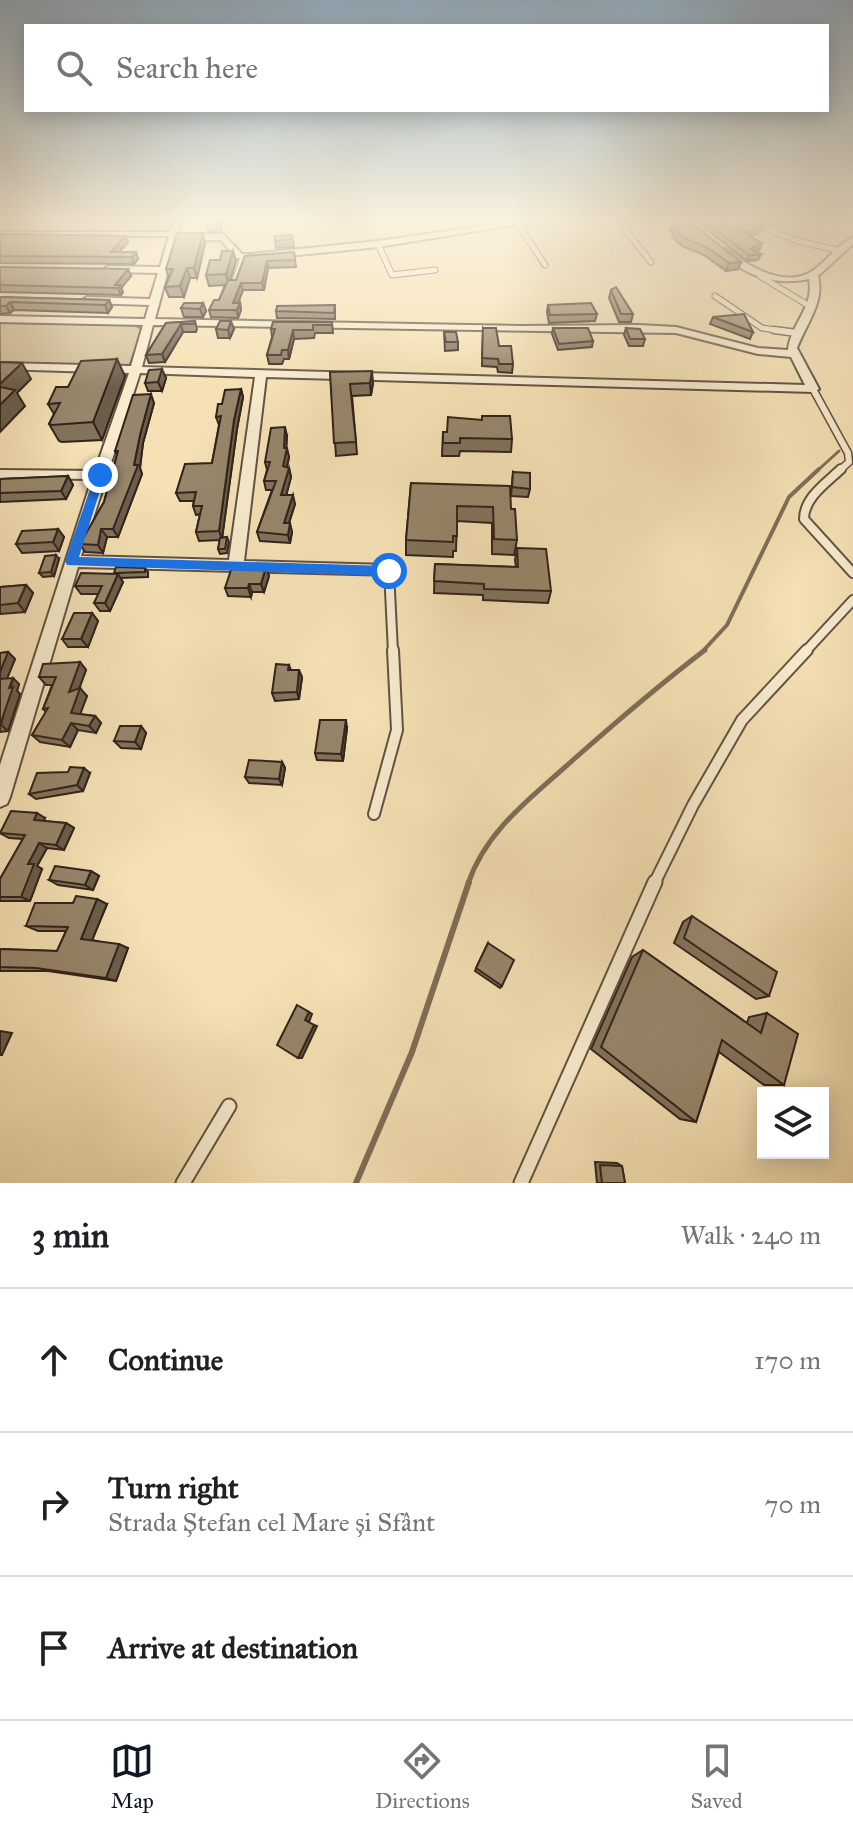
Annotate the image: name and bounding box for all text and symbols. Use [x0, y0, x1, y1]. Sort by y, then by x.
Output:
search box [24, 24, 829, 112]
icon: search [52, 46, 96, 90]
text: Search here [116, 50, 258, 86]
route end [82, 457, 118, 493]
route start [371, 553, 407, 589]
map controls [757, 1087, 829, 1159]
button: layers [757, 1087, 829, 1159]
text: 3 min [32, 1215, 109, 1256]
text: Walk · 240 m [681, 1219, 821, 1251]
icon: ahead [32, 1338, 76, 1382]
text: Continue [108, 1342, 223, 1378]
text: 170 m [754, 1344, 821, 1376]
text: Turn right [108, 1470, 239, 1506]
icon: right [32, 1482, 76, 1526]
text: 70 m [765, 1488, 821, 1520]
text: Strada Ștefan cel Mare și Sfânt [108, 1506, 435, 1538]
icon: arrive [32, 1626, 76, 1670]
text: Arrive at destination [108, 1630, 358, 1666]
tab: Map [110, 1739, 154, 1814]
tab: Directions [375, 1739, 470, 1814]
tab: Saved [690, 1739, 743, 1814]

